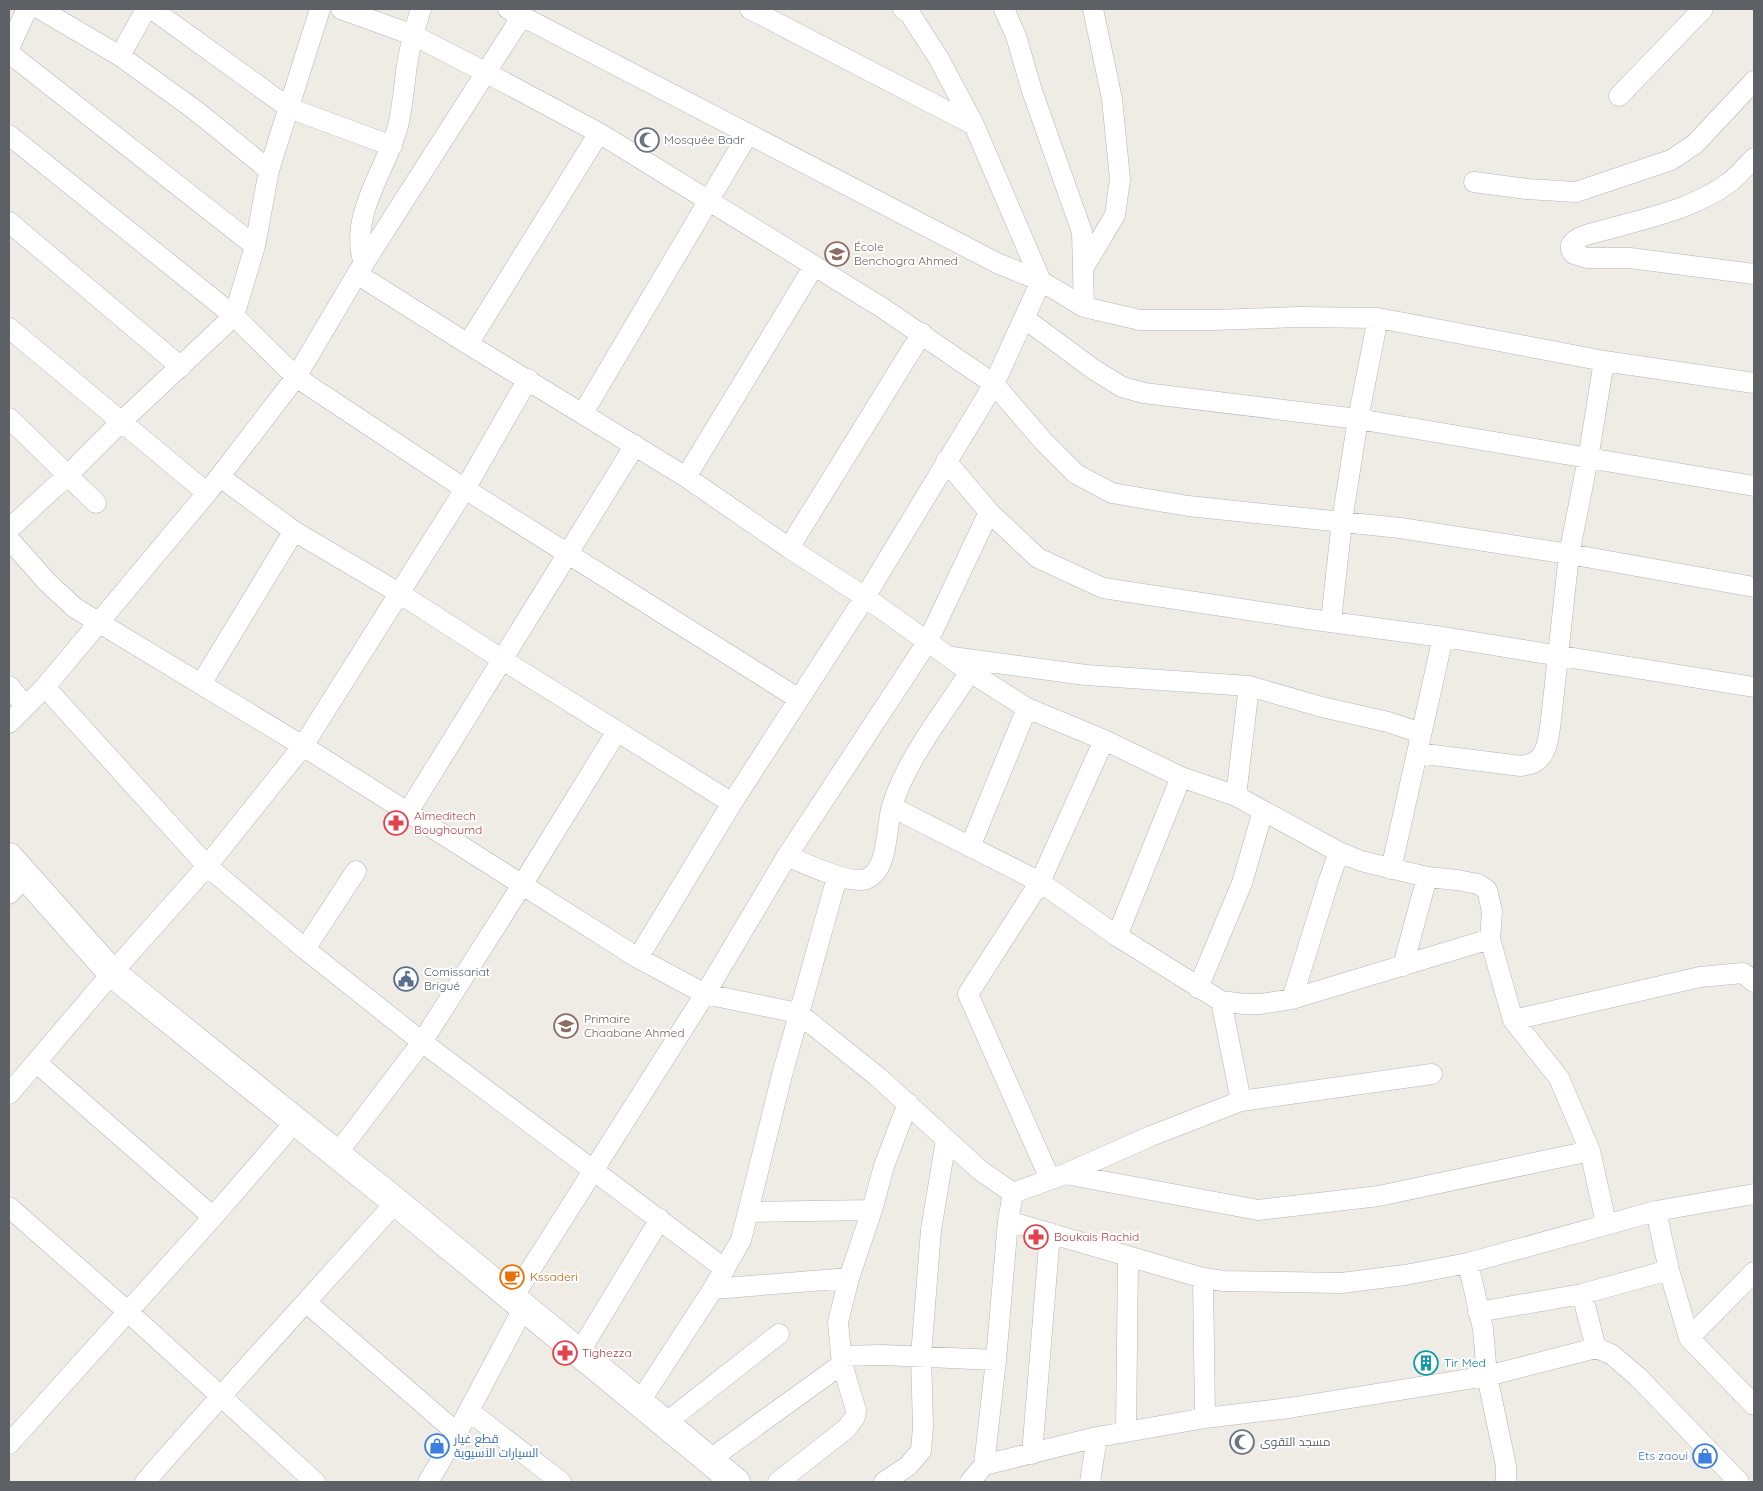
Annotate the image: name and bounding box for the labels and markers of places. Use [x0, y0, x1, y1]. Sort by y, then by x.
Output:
mosque icon: Mosquée Badr [634, 127, 660, 153]
place label: Mosquée Badr [664, 132, 745, 147]
place label: École Benchogra Ahmed [854, 239, 958, 268]
school or university icon: École Benchogra Ahmed [824, 241, 850, 267]
place label: Almeditech Boughoumd [414, 808, 482, 837]
pharmacy icon: Almeditech Boughoumd [383, 810, 409, 836]
place label: Comissariat Brigué [424, 964, 490, 993]
public building icon: Comissariat Brigué [393, 966, 419, 992]
place label: Primaire Chaabane Ahmed [584, 1011, 684, 1040]
school or university icon: Primaire Chaabane Ahmed [553, 1013, 579, 1039]
pharmacy icon: Boukais Rachid [1023, 1224, 1049, 1250]
place label: Boukais Rachid [1054, 1229, 1139, 1244]
cafe icon: Kssaderi [499, 1264, 525, 1290]
place label: Kssaderi [530, 1269, 578, 1284]
pharmacy icon: Tighezza [552, 1340, 578, 1366]
place label: Tighezza [582, 1345, 632, 1360]
building icon: Tir Med [1413, 1350, 1439, 1376]
place label: Tir Med [1444, 1355, 1486, 1370]
mosque icon: مسجد التقوى [1229, 1429, 1255, 1455]
place label: قطع غيار السيارات الآسيوية [453, 1431, 539, 1460]
shop icon: قطع غيار السيارات الآسيوية [424, 1433, 450, 1459]
place label: مسجد التقوى [1260, 1434, 1330, 1449]
shop icon: Ets zaoui [1692, 1443, 1718, 1469]
place label: Ets zaoui [1638, 1448, 1688, 1463]

